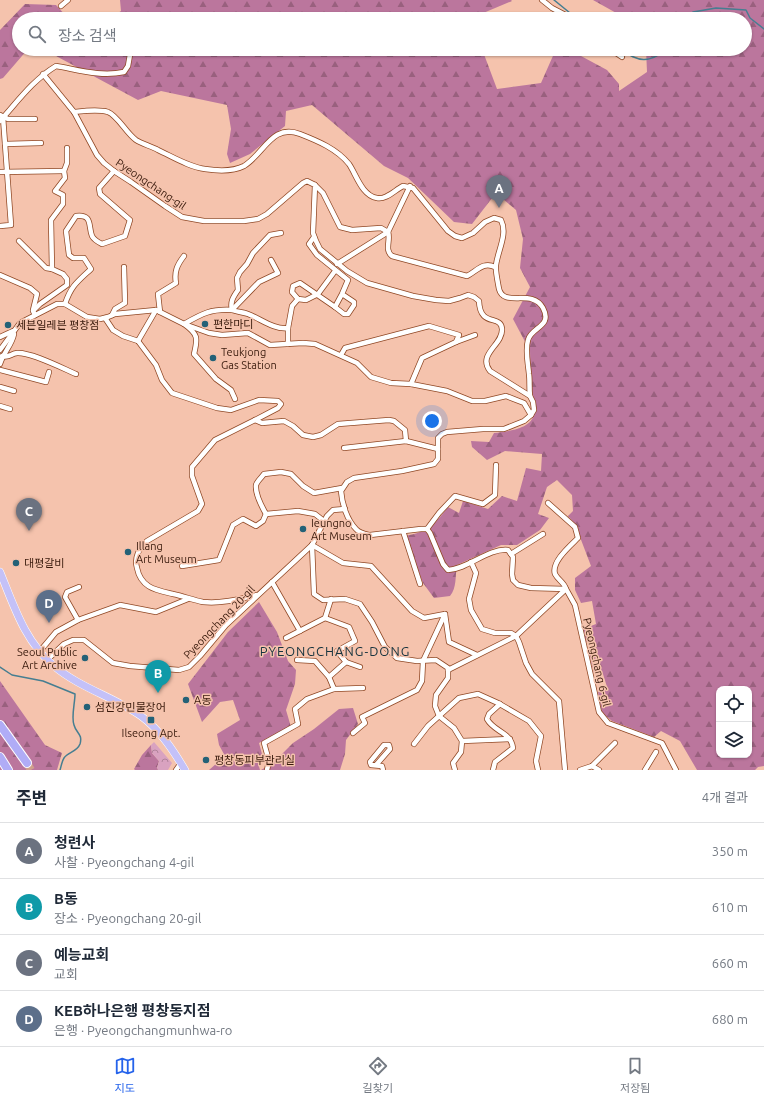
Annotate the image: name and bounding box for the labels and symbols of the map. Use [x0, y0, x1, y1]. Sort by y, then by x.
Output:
street label: Pyeongchang-gil [114, 156, 188, 212]
pin: A [486, 175, 512, 208]
place label: 편한마디 [213, 318, 253, 330]
place label: 세븐일레븐 평창점 [16, 319, 99, 331]
marker: 편한마디 [200, 319, 210, 329]
marker: 세븐일레븐 평창점 [3, 320, 13, 330]
place label: Teukjong Gas Station [221, 346, 277, 371]
marker: Teukjong Gas Station [208, 353, 218, 363]
your location [422, 411, 442, 431]
pin: C [16, 498, 42, 531]
place label: Ieungno Art Museum [311, 517, 372, 542]
marker: Ieungno Art Museum [298, 524, 308, 534]
place label: Illang Art Museum [136, 540, 197, 565]
marker: Illang Art Museum [123, 547, 133, 557]
place label: 대평갈비 [24, 557, 64, 569]
marker: 대평갈비 [11, 558, 21, 568]
street label: Pyeongchang 20-gil [181, 583, 257, 661]
pin: D [36, 590, 62, 623]
street label: Pyeongchang 6-gil [581, 617, 613, 708]
district label: PYEONGCHANG-DONG [260, 644, 410, 658]
place label: Seoul Public Art Archive [17, 646, 77, 671]
marker: Seoul Public Art Archive [80, 653, 90, 663]
pin: B [145, 660, 171, 693]
place label: A동 [194, 694, 211, 706]
marker: A동 [181, 695, 191, 705]
place label: 섬진강민물장어 [95, 701, 166, 713]
marker: 섬진강민물장어 [82, 702, 92, 712]
marker: Ilseong Apt. [146, 715, 156, 725]
place label: Ilseong Apt. [122, 727, 180, 739]
place label: 평창동피부관리실 [214, 754, 295, 766]
marker: 평창동피부관리실 [201, 755, 211, 765]

